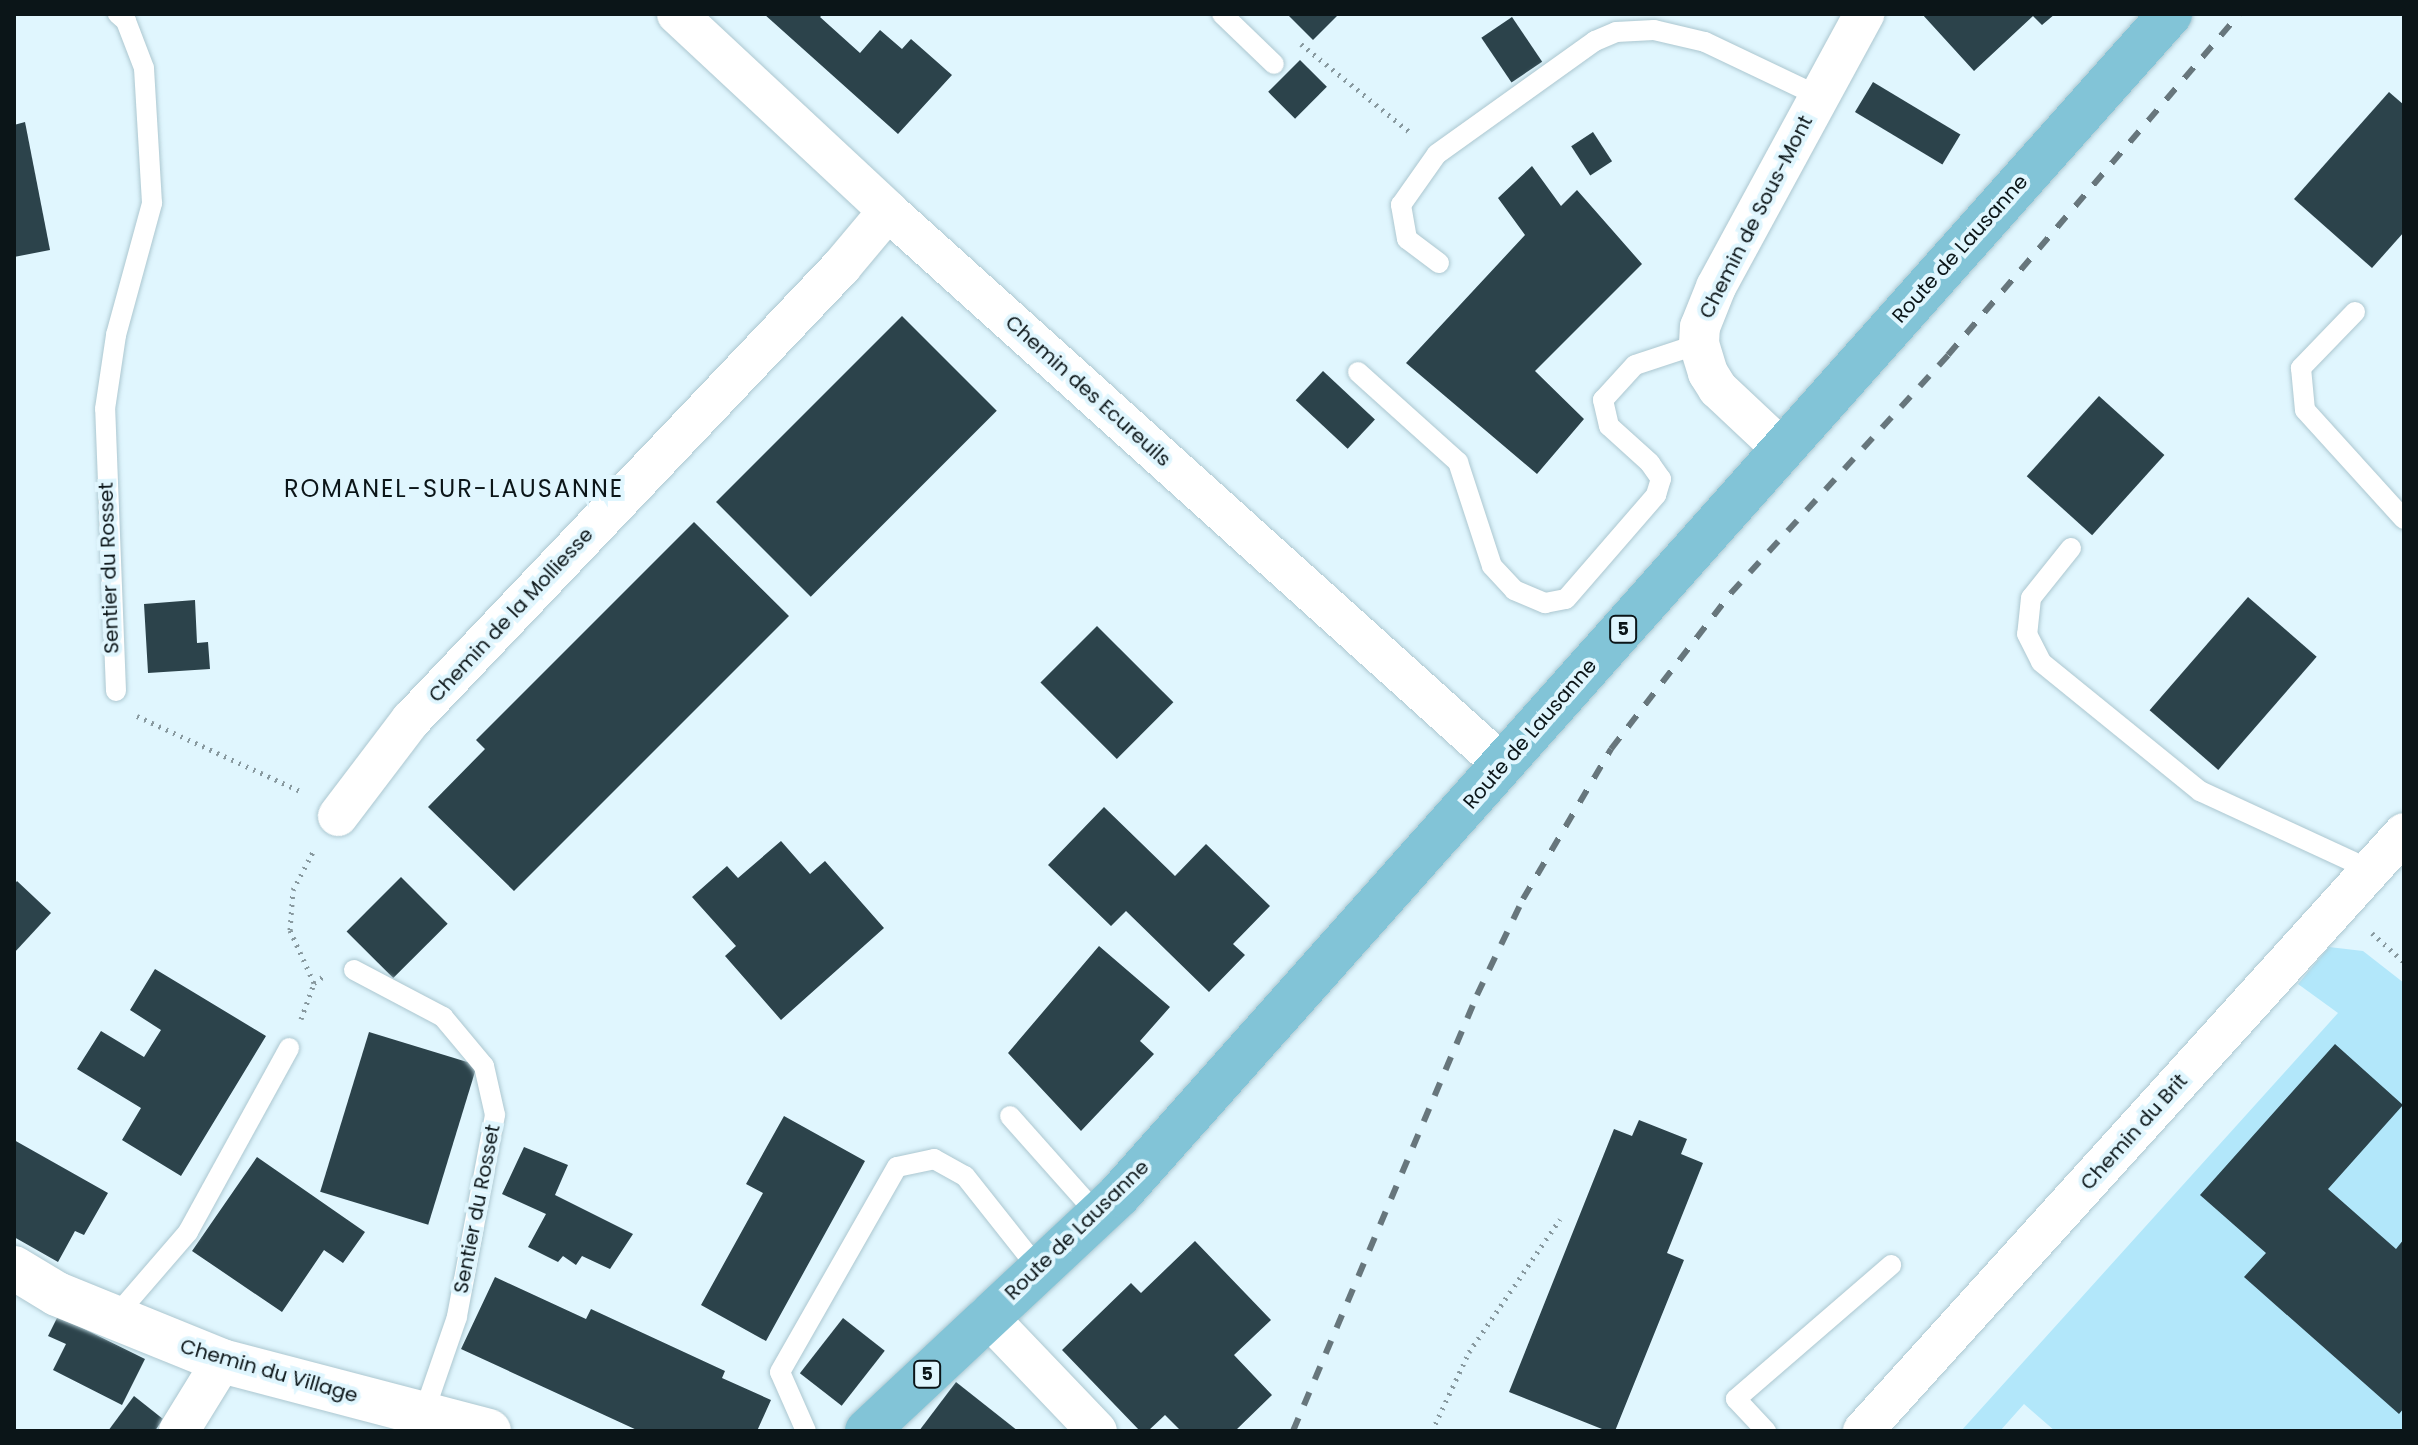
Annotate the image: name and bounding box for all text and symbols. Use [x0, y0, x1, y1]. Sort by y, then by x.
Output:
street label: Chemin de Sous-Mont [1694, 112, 1818, 322]
street label: Route de Lausanne [1887, 170, 2033, 328]
street label: Chemin des Ecureuils [1000, 310, 1176, 472]
district label: ROMANEL-SUR-LAUSANNE [284, 475, 624, 503]
street label: Sentier du Rosset [94, 482, 124, 654]
street label: Chemin de la Molliesse [424, 523, 598, 707]
road number: 5 [1609, 615, 1637, 643]
street label: Route de Lausanne [1458, 654, 1602, 814]
street label: Chemin du Brit [2076, 1069, 2192, 1195]
street label: Sentier du Rosset [449, 1123, 505, 1295]
street label: Route de Lausanne [1000, 1155, 1154, 1305]
street label: Chemin du Village [177, 1334, 361, 1408]
road number: 5 [913, 1360, 941, 1388]

